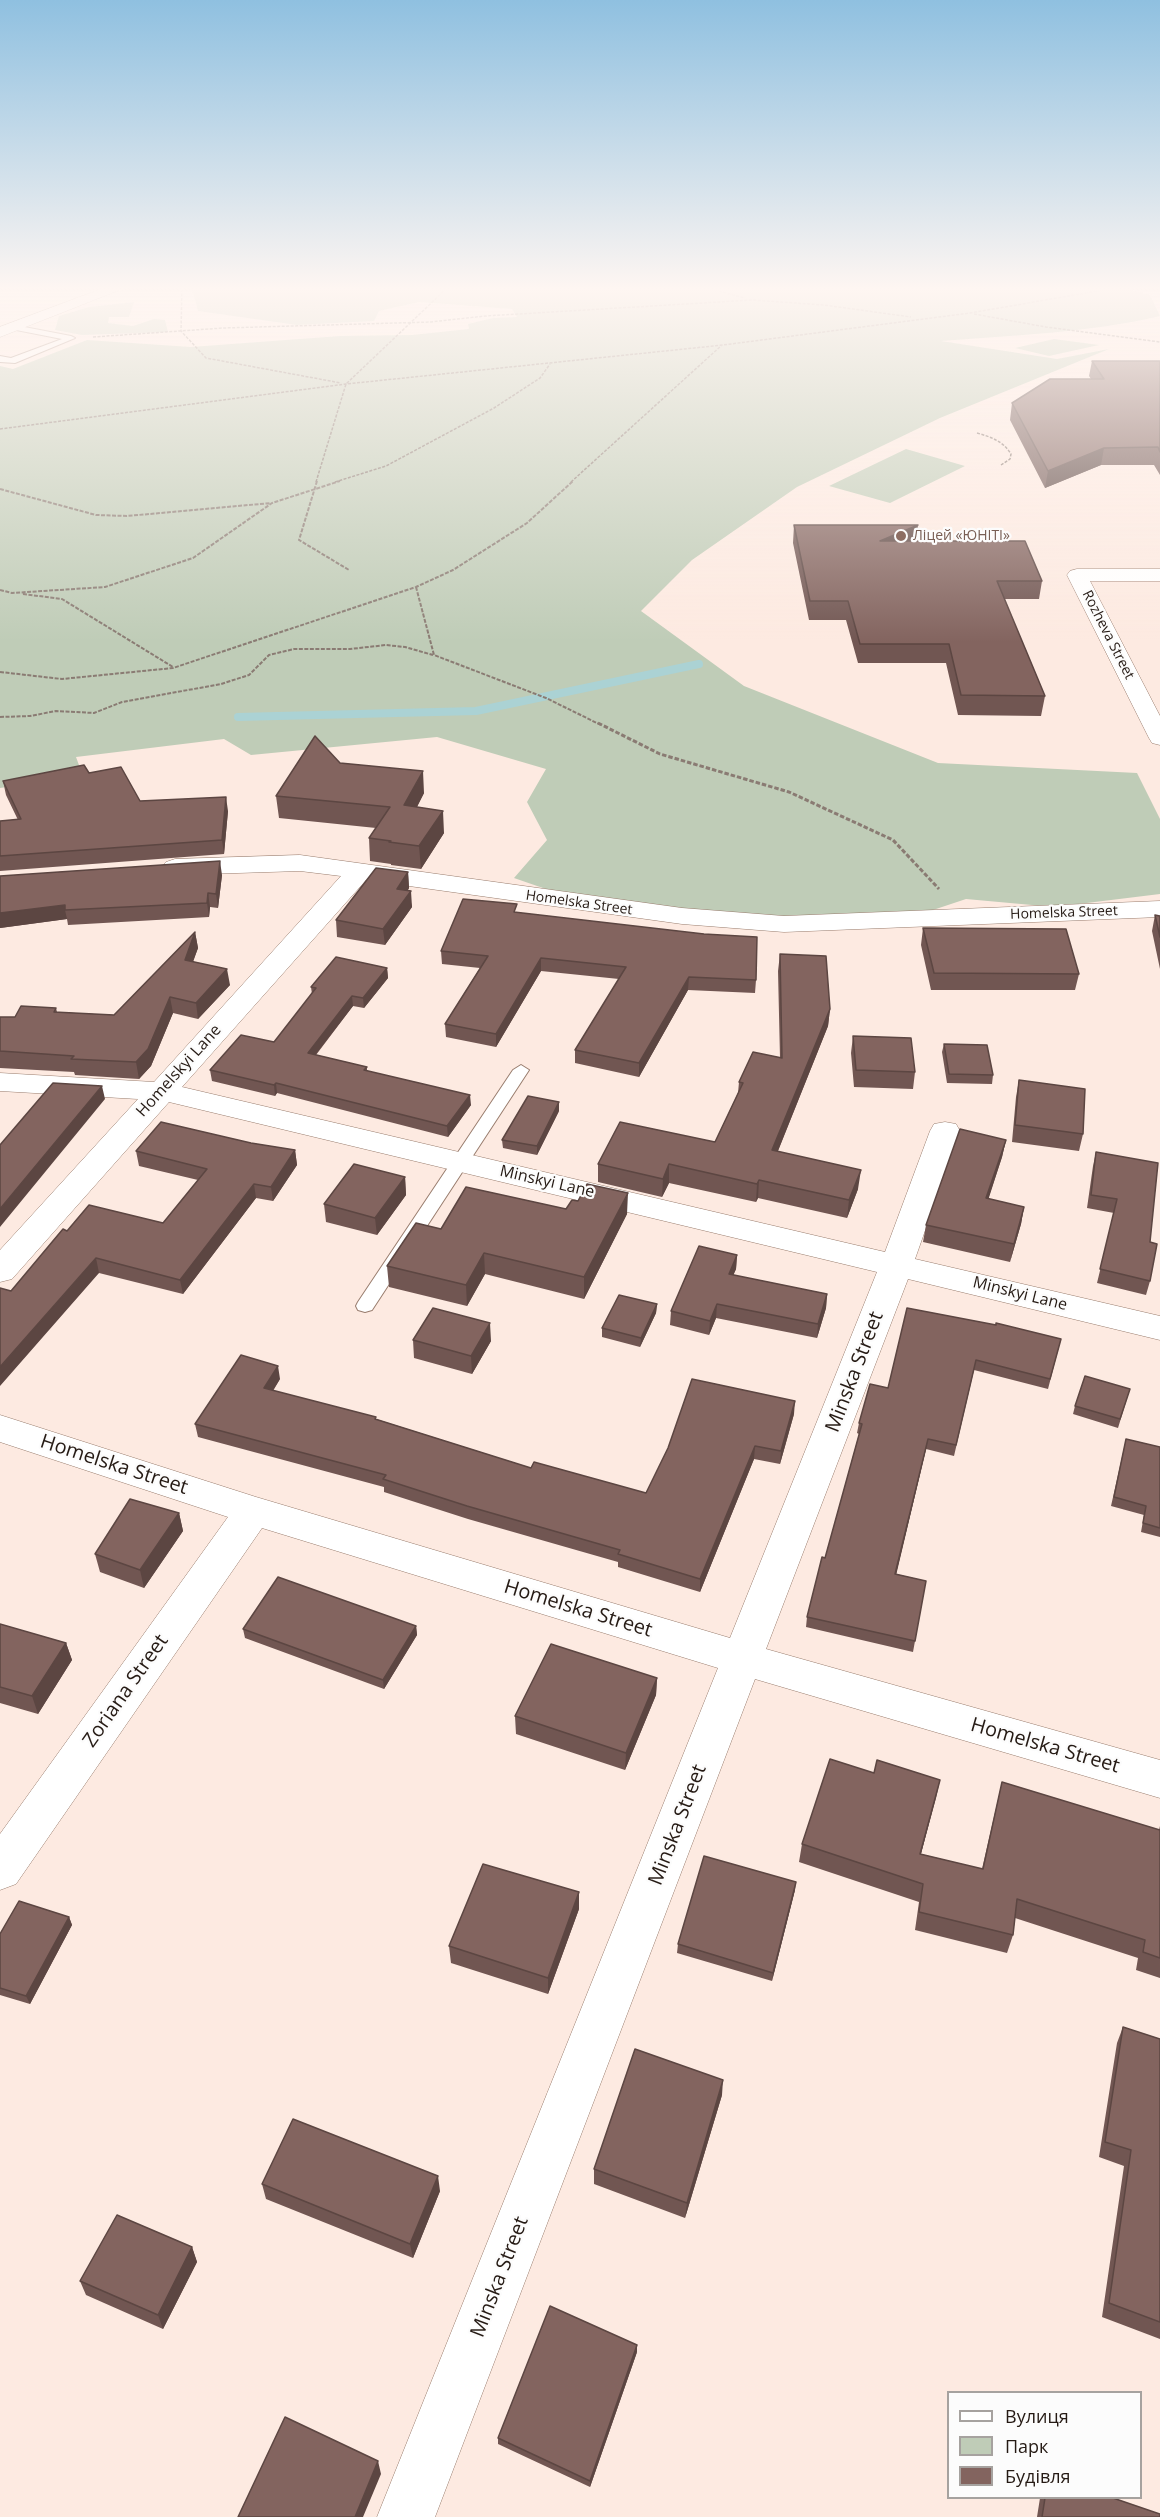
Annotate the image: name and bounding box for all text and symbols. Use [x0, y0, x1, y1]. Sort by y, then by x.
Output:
place label: Ліцей «ЮНІТІ» [913, 528, 1010, 544]
marker: Ліцей «ЮНІТІ» [894, 529, 908, 543]
street label: Rozheva Street [1078, 588, 1138, 682]
street label: Homelska Street [525, 887, 633, 919]
street label: Homelska Street [1010, 903, 1118, 923]
street label: Homelskyi Lane [133, 1021, 225, 1121]
street label: Minskyi Lane [498, 1162, 596, 1202]
street label: Minskyi Lane [971, 1273, 1069, 1315]
street label: Minska Street [821, 1308, 889, 1436]
street label: Homelska Street [37, 1430, 191, 1500]
street label: Homelska Street [501, 1575, 655, 1643]
street label: Zoriana Street [78, 1630, 174, 1752]
street label: Homelska Street [968, 1713, 1122, 1779]
street label: Minska Street [644, 1761, 712, 1889]
street label: Minska Street [466, 2213, 534, 2341]
legend [947, 2391, 1142, 2499]
text: Вулиця [1005, 2404, 1069, 2428]
text: Парк [1005, 2434, 1048, 2458]
text: Будівля [1005, 2464, 1071, 2488]

